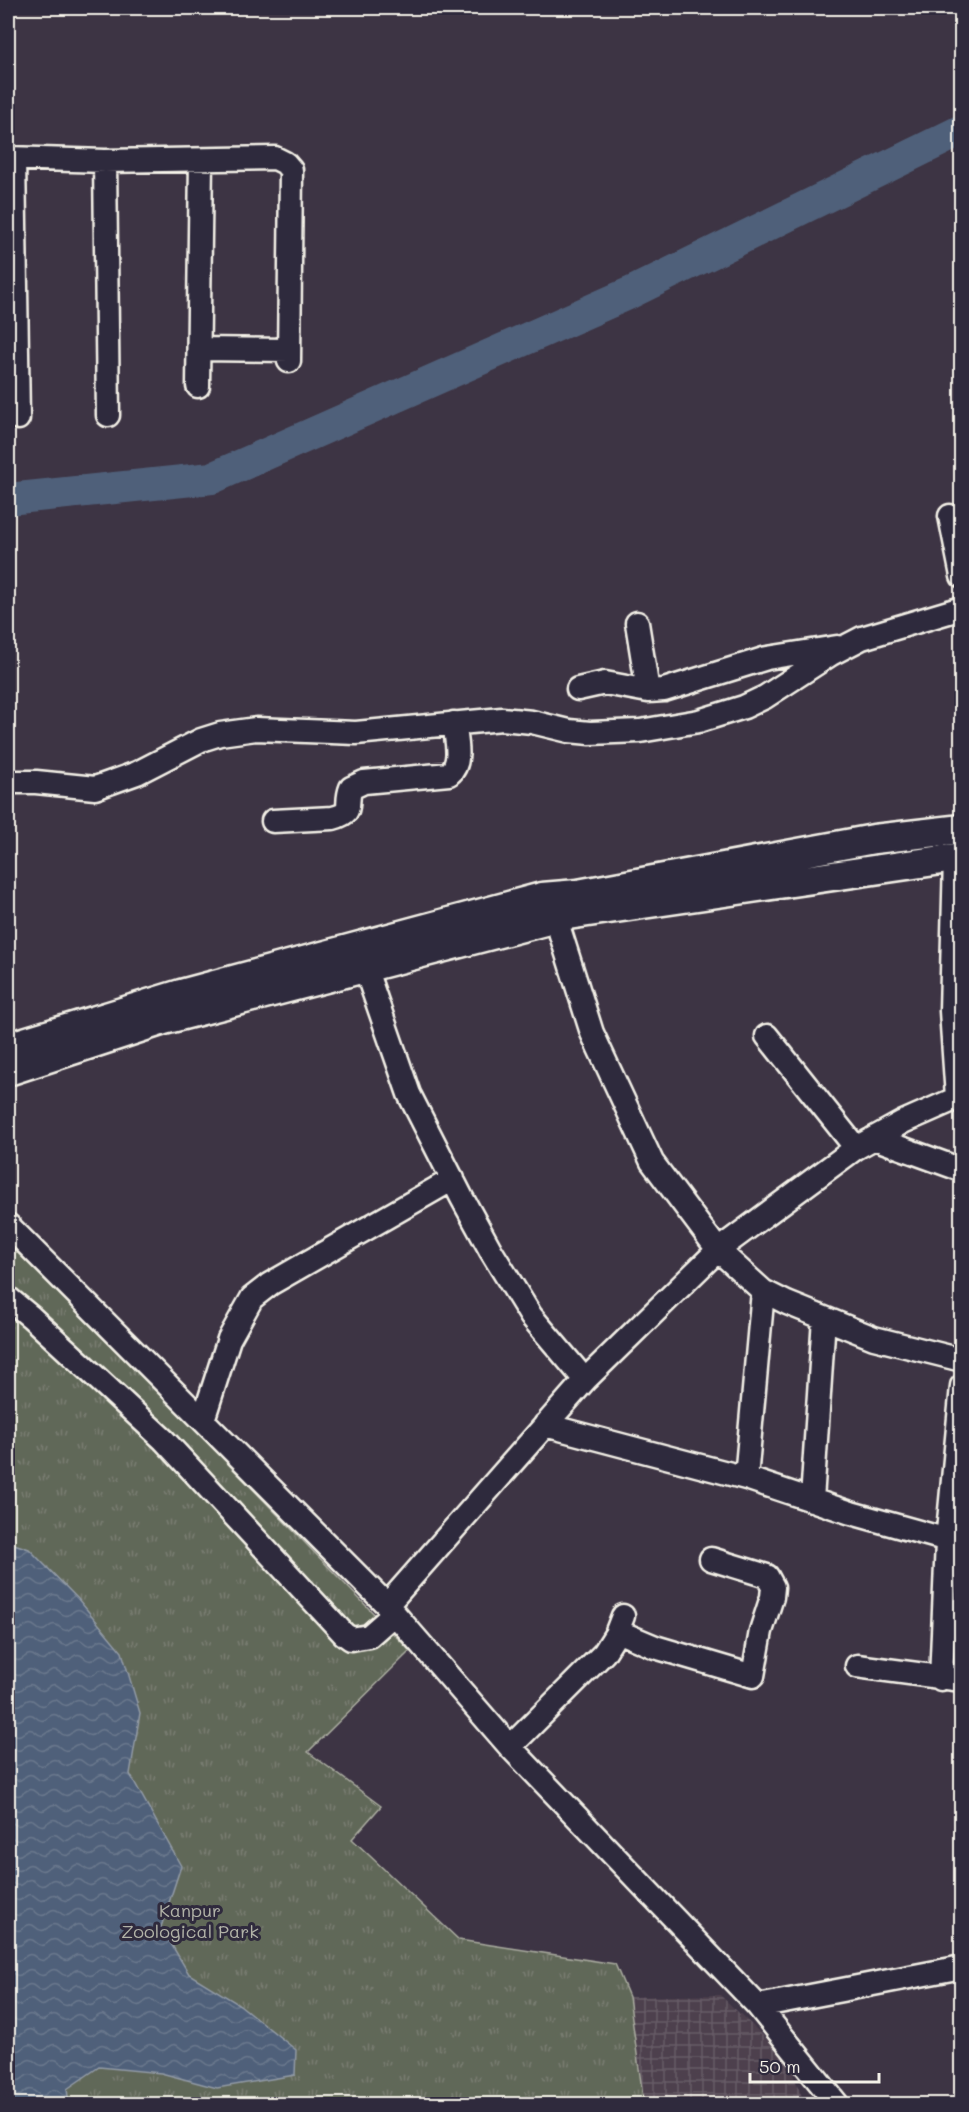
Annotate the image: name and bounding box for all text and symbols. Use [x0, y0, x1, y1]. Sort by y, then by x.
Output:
park label: Kanpur Zoological Park [121, 1898, 259, 1943]
scale bar [750, 2046, 879, 2084]
text: 50 m [759, 2054, 801, 2078]

